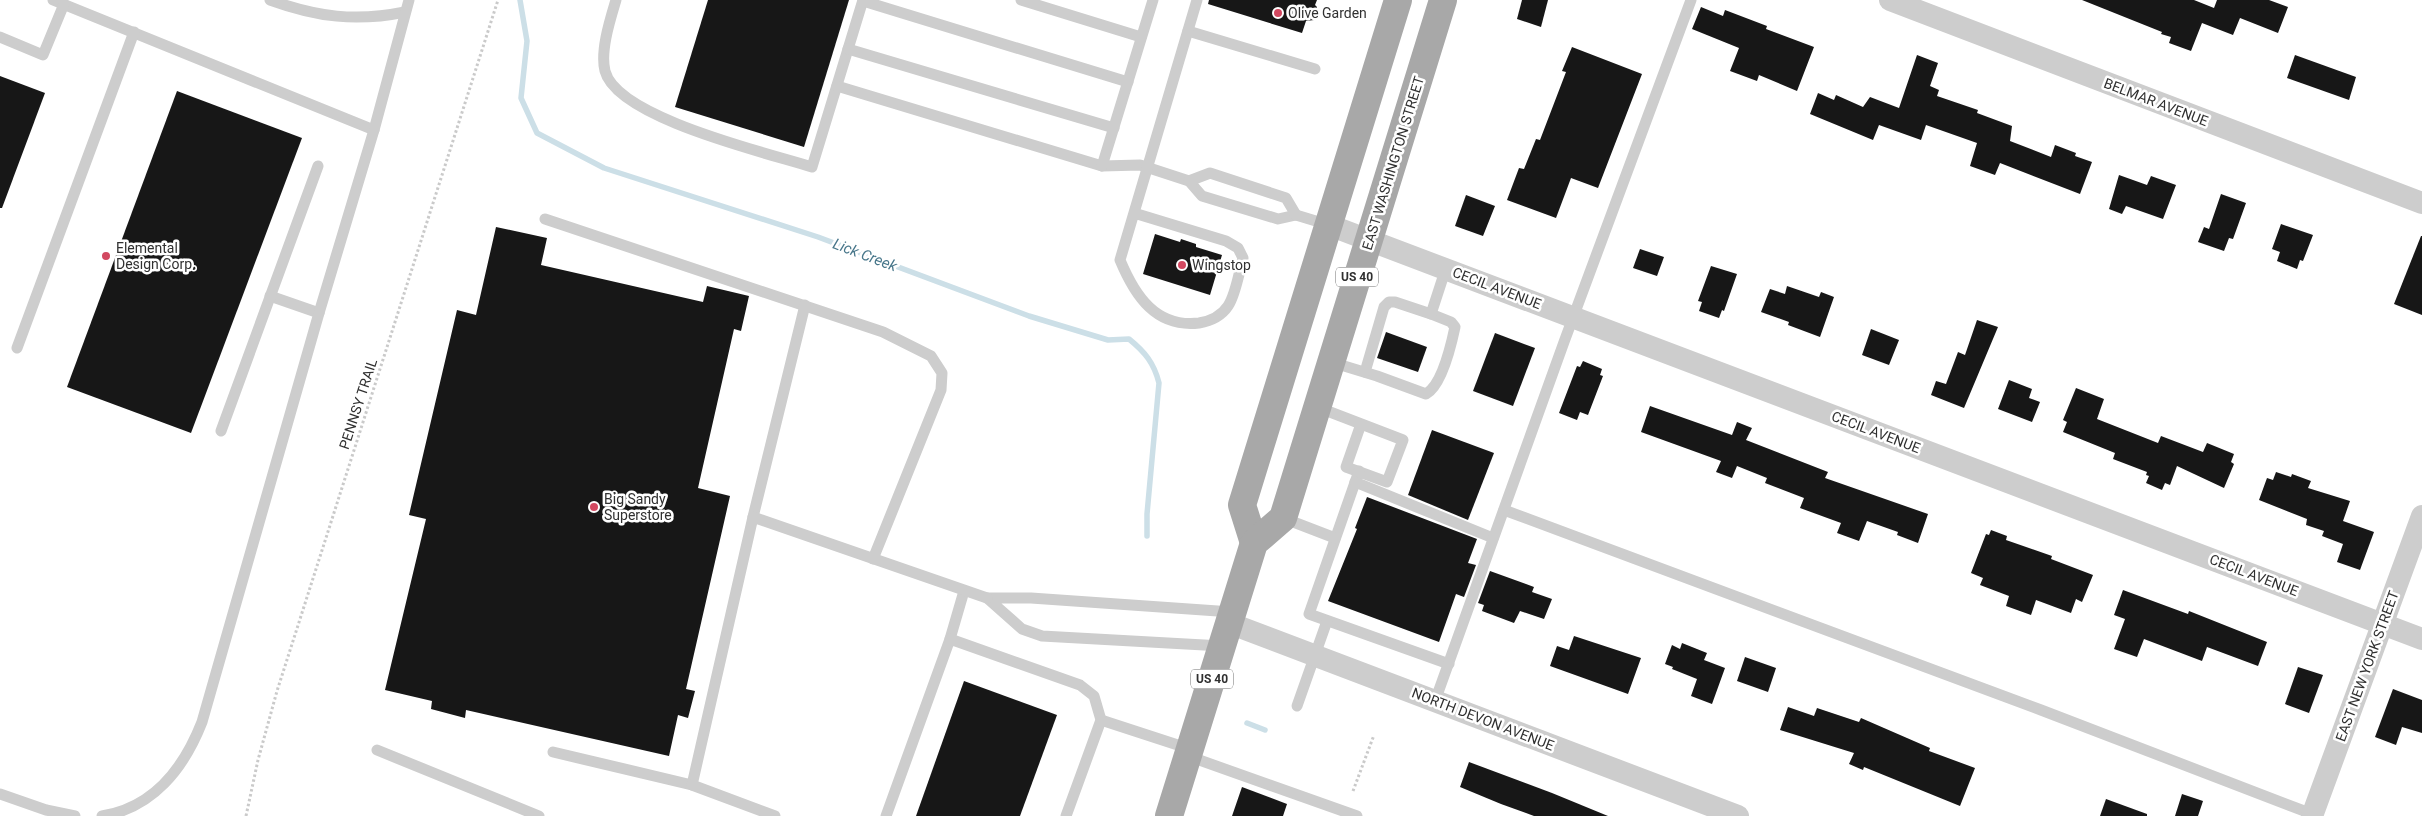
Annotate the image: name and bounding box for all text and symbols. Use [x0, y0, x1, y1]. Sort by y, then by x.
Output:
place label: Olive Garden [1288, 5, 1367, 21]
marker: Olive Garden [1272, 7, 1284, 19]
street label: EAST WASHINGTON STREET [1359, 74, 1427, 252]
street label: BELMAR AVENUE [2102, 75, 2210, 129]
water label: Lick Creek [830, 235, 900, 276]
place label: Elemental Design Corp. [116, 240, 196, 272]
marker: Elemental Design Corp. [100, 250, 112, 262]
place label: Wingstop [1192, 257, 1251, 273]
marker: Wingstop [1176, 259, 1188, 271]
street label: CECIL AVENUE [1451, 264, 1544, 312]
road number: US 40 [1336, 268, 1378, 286]
street label: PENNSY TRAIL [336, 356, 380, 451]
street label: CECIL AVENUE [1830, 408, 1923, 456]
place label: Big Sandy Superstore [604, 491, 672, 523]
marker: Big Sandy Superstore [588, 501, 600, 513]
street label: CECIL AVENUE [2208, 551, 2301, 599]
street label: EAST NEW YORK STREET [2332, 588, 2402, 744]
road number: US 40 [1191, 670, 1233, 689]
street label: NORTH DEVON AVENUE [1410, 684, 1556, 754]

